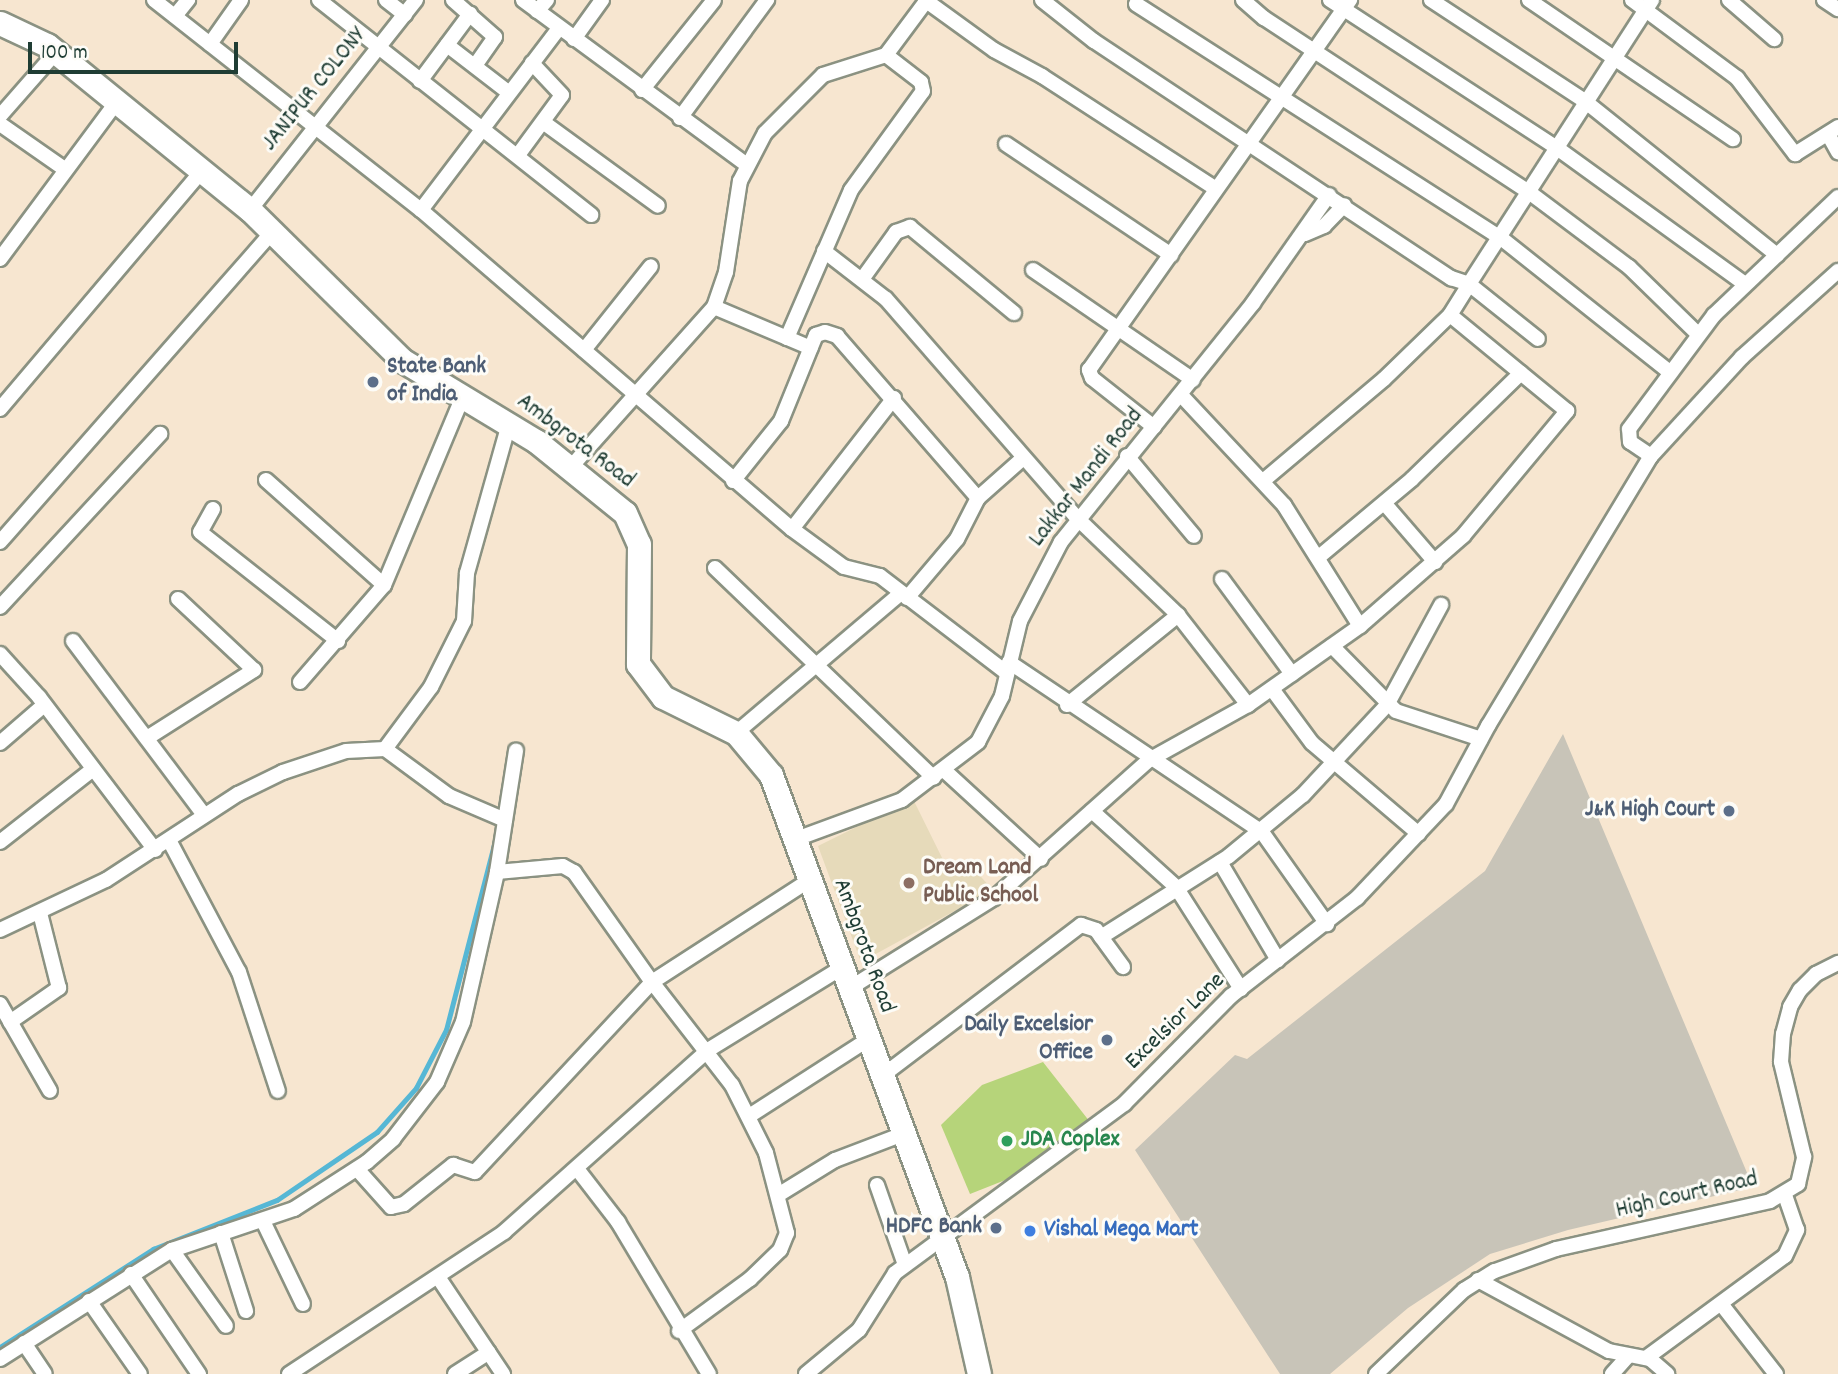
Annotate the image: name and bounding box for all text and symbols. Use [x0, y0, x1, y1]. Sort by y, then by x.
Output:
street label: JANIPUR COLONY [256, 22, 374, 158]
scale bar [32, 28, 242, 72]
text: 100 m [41, 39, 88, 69]
place label: State Bank of India [387, 354, 486, 410]
marker: State Bank of India [365, 374, 381, 390]
street label: Ambgrota Road [510, 388, 640, 496]
street label: Lakkar Mandi Road [1024, 403, 1150, 553]
place label: J&K High Court [1585, 797, 1715, 825]
marker: J&K High Court [1721, 803, 1737, 819]
place label: Dream Land Public School [923, 855, 1038, 911]
street label: Ambgrota Road [825, 875, 901, 1017]
marker: Dream Land Public School [901, 875, 917, 891]
street label: Excelsior Lane [1120, 967, 1232, 1077]
place label: Daily Excelsior Office [964, 1012, 1093, 1068]
marker: Daily Excelsior Office [1099, 1032, 1115, 1048]
place label: JDA Coplex [1021, 1127, 1119, 1155]
marker: JDA Coplex [999, 1133, 1015, 1149]
street label: High Court Road [1613, 1166, 1761, 1226]
place label: HDFC Bank [886, 1214, 982, 1242]
place label: Vishal Mega Mart [1044, 1217, 1198, 1245]
marker: HDFC Bank [988, 1220, 1004, 1236]
marker: Vishal Mega Mart [1022, 1223, 1038, 1239]

